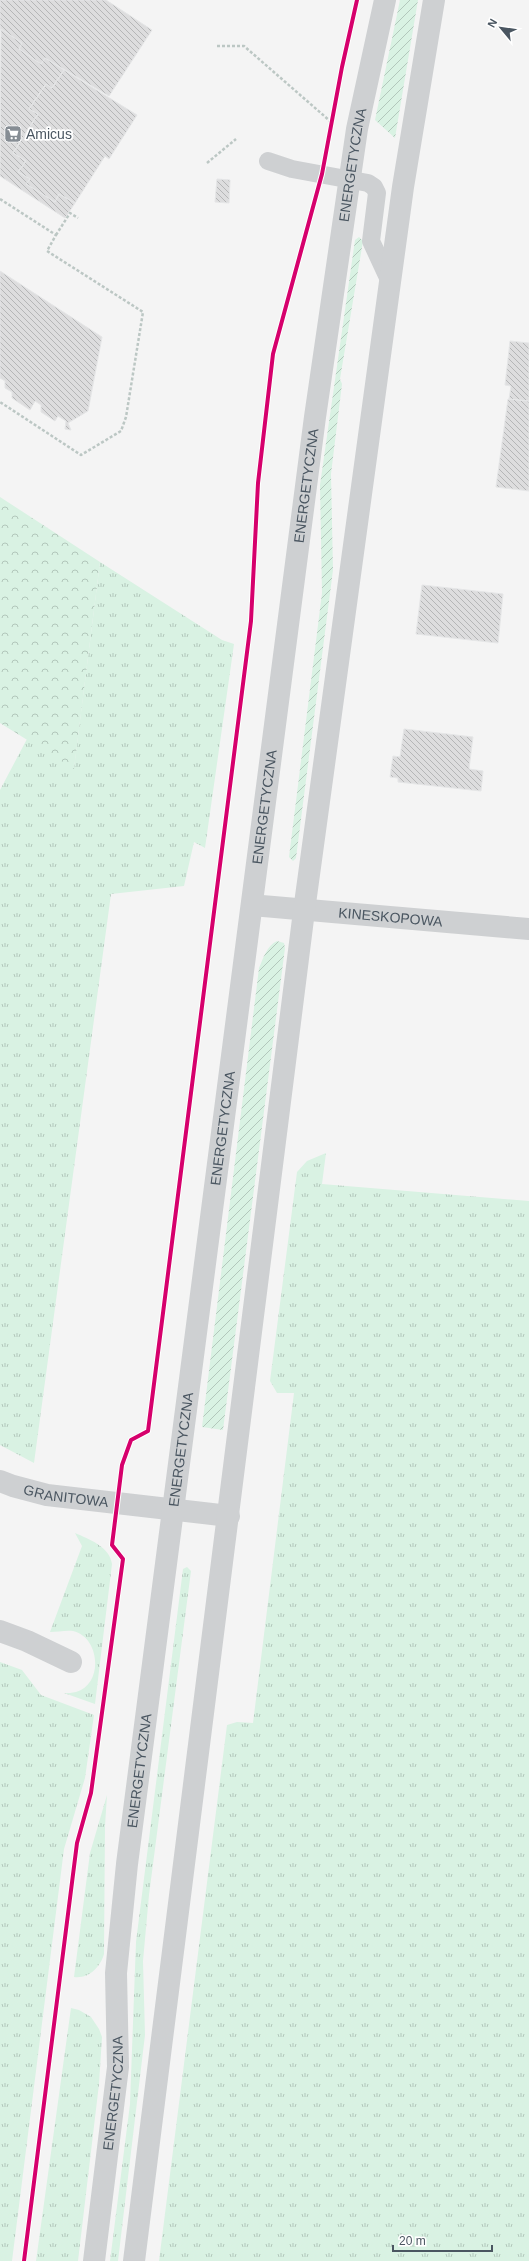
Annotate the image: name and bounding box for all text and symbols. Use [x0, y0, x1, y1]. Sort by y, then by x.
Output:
north arrow [481, 8, 521, 48]
text: N [485, 17, 499, 30]
street label: ENERGETYCZNA [336, 106, 369, 223]
supermarket icon: Amicus [3, 124, 23, 144]
place label: Amicus [26, 126, 72, 142]
street label: ENERGETYCZNA [291, 427, 322, 544]
street label: ENERGETYCZNA [249, 748, 280, 865]
street label: KINESKOPOWA [338, 905, 444, 930]
street label: ENERGETYCZNA [207, 1069, 238, 1186]
street label: ENERGETYCZNA [165, 1391, 196, 1508]
street label: GRANITOWA [22, 1481, 110, 1510]
street label: ENERGETYCZNA [124, 1712, 155, 1829]
street label: ENERGETYCZNA [100, 2035, 126, 2151]
scale bar [393, 2227, 492, 2253]
text: 20 m [399, 2234, 426, 2248]

